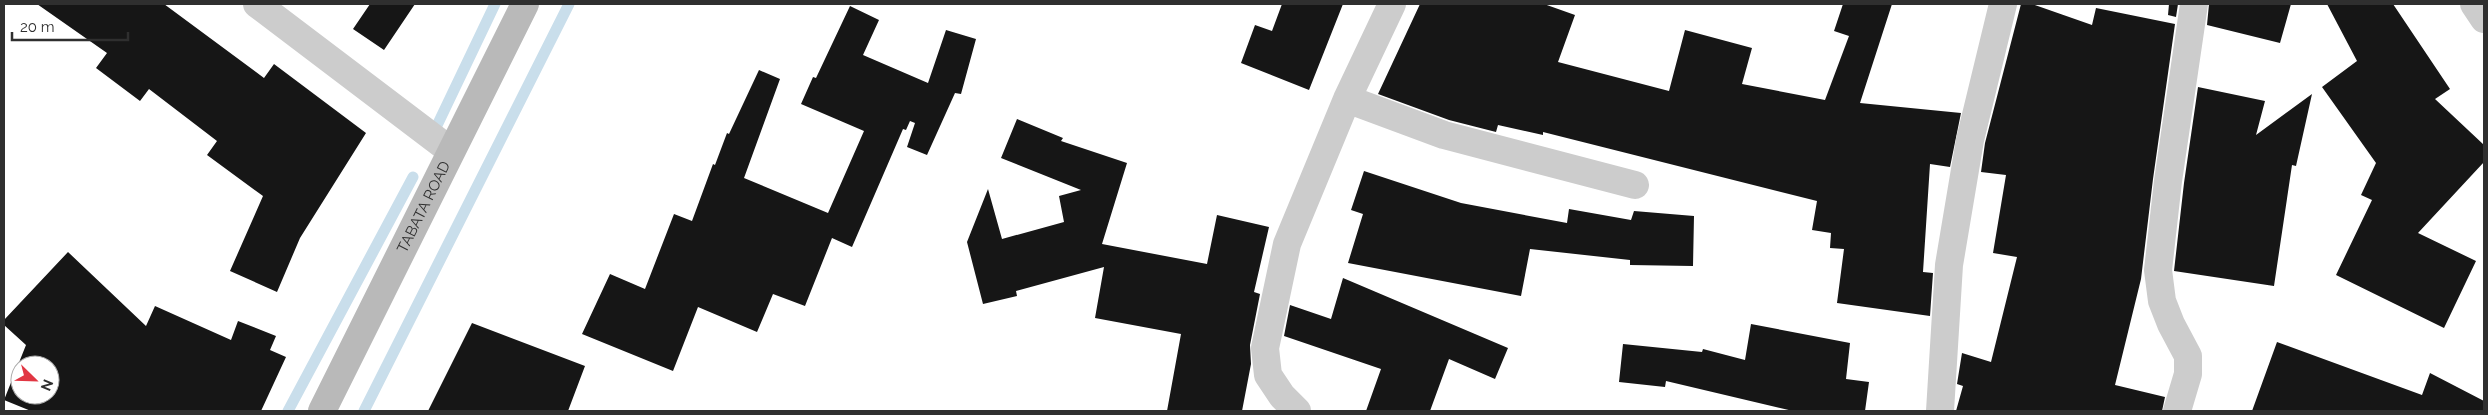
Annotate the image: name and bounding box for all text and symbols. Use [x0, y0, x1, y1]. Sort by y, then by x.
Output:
scale bar [12, 10, 129, 42]
text: 20 m [20, 18, 55, 36]
street label: TABATA ROAD [393, 158, 454, 256]
north arrow [10, 355, 60, 405]
text: N [38, 377, 56, 393]

